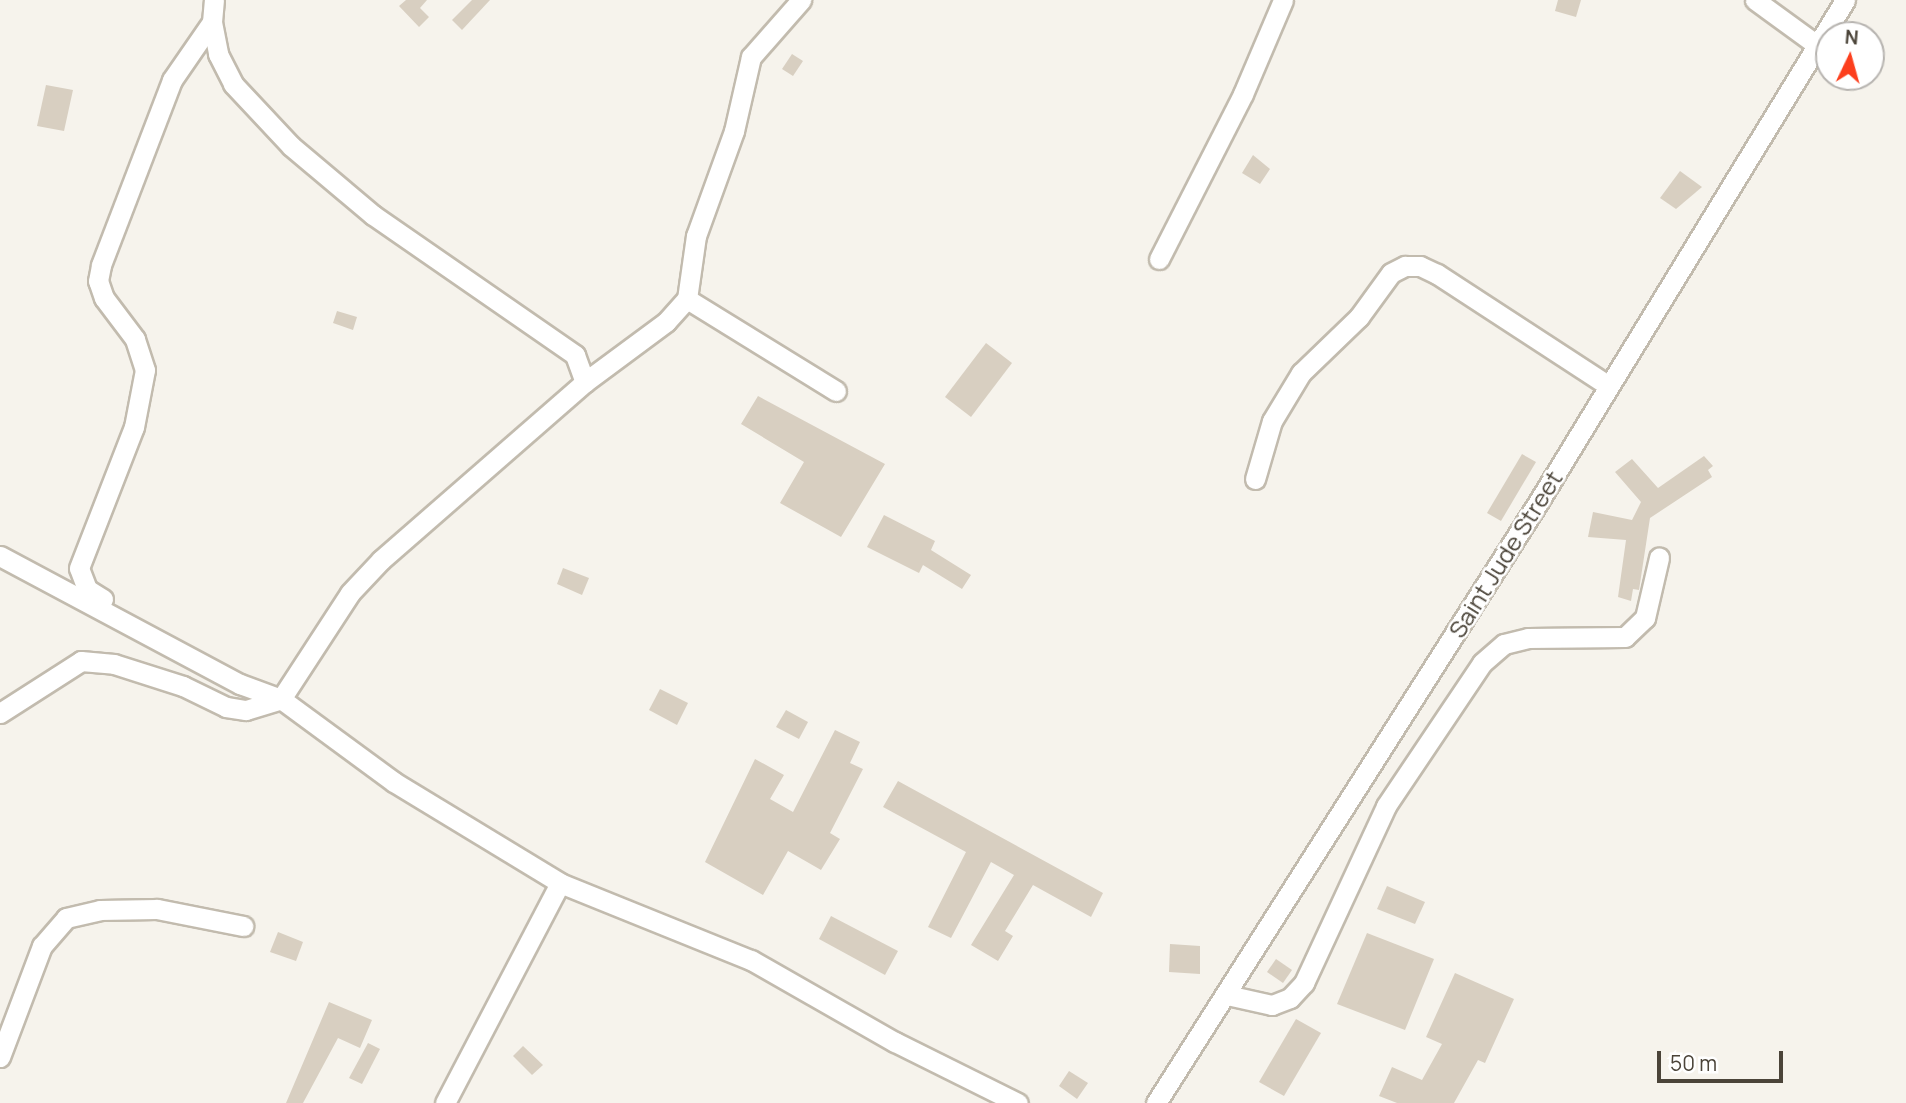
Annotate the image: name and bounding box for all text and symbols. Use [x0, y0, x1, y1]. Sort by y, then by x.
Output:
north arrow [1815, 21, 1885, 91]
text: N [1844, 24, 1860, 51]
street label: Saint Jude Street [1442, 465, 1568, 643]
scale bar [1661, 1036, 1787, 1080]
text: 50 m [1670, 1049, 1717, 1077]

